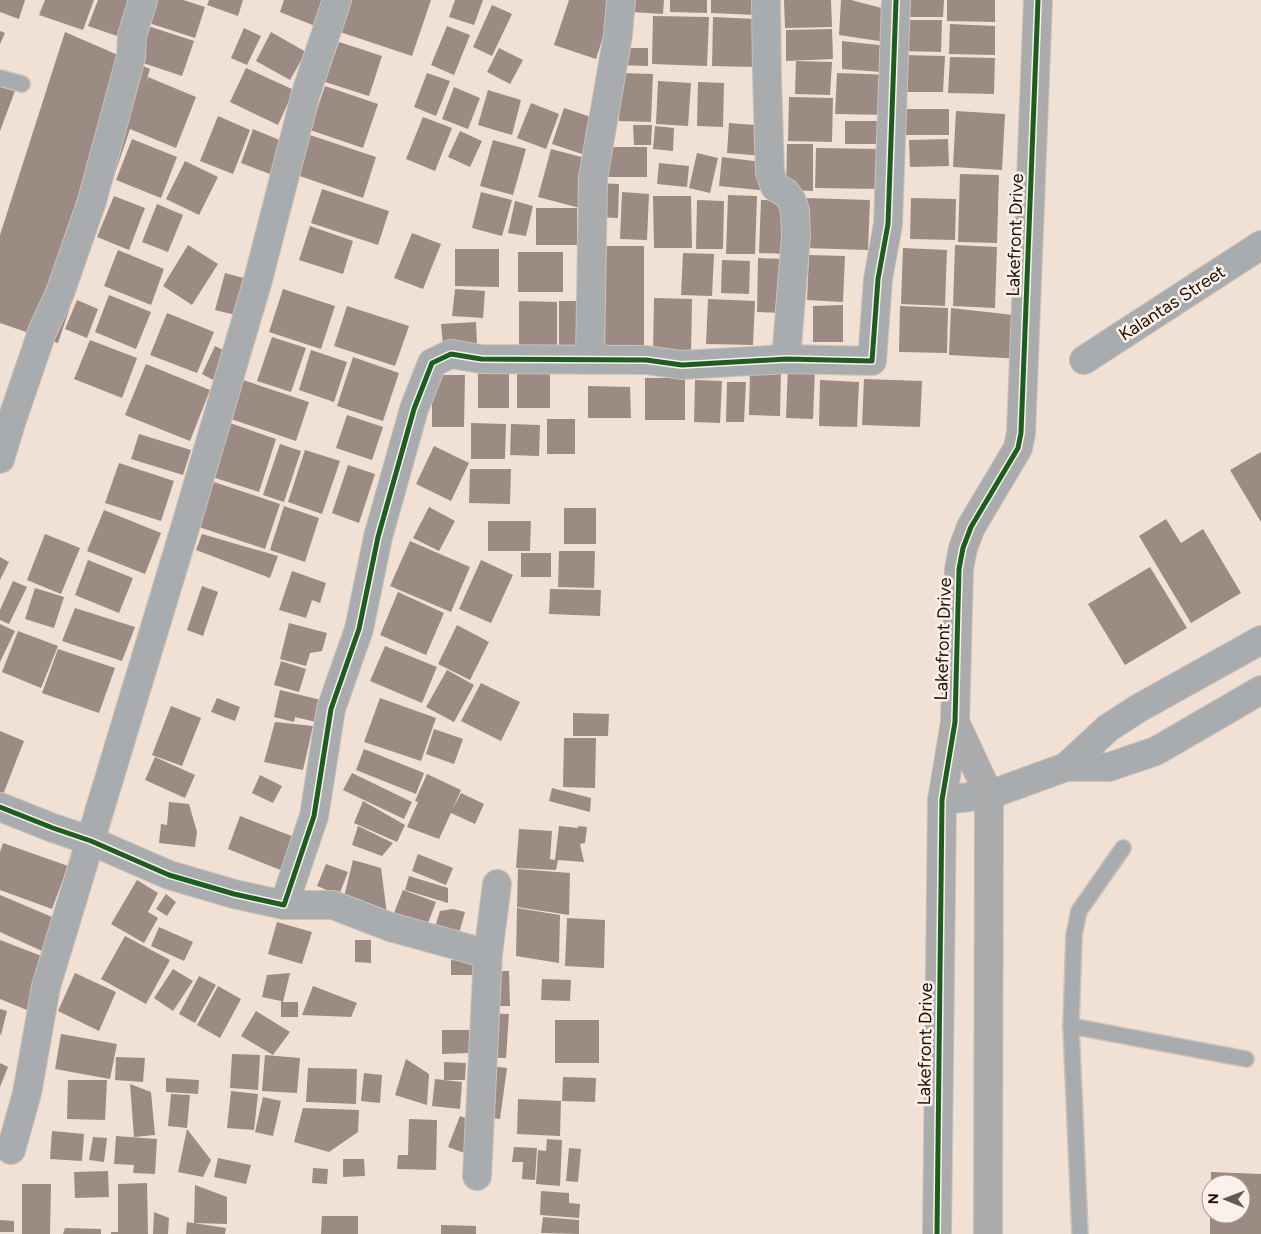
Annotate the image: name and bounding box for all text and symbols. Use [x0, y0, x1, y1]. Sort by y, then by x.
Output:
street label: Lakefront Drive [1002, 173, 1028, 297]
street label: Kalantas Street [1115, 260, 1229, 346]
street label: Lakefront Drive [930, 577, 956, 701]
street label: Lakefront Drive [913, 982, 937, 1106]
north arrow [1201, 1174, 1251, 1224]
text: N [1205, 1193, 1222, 1204]

